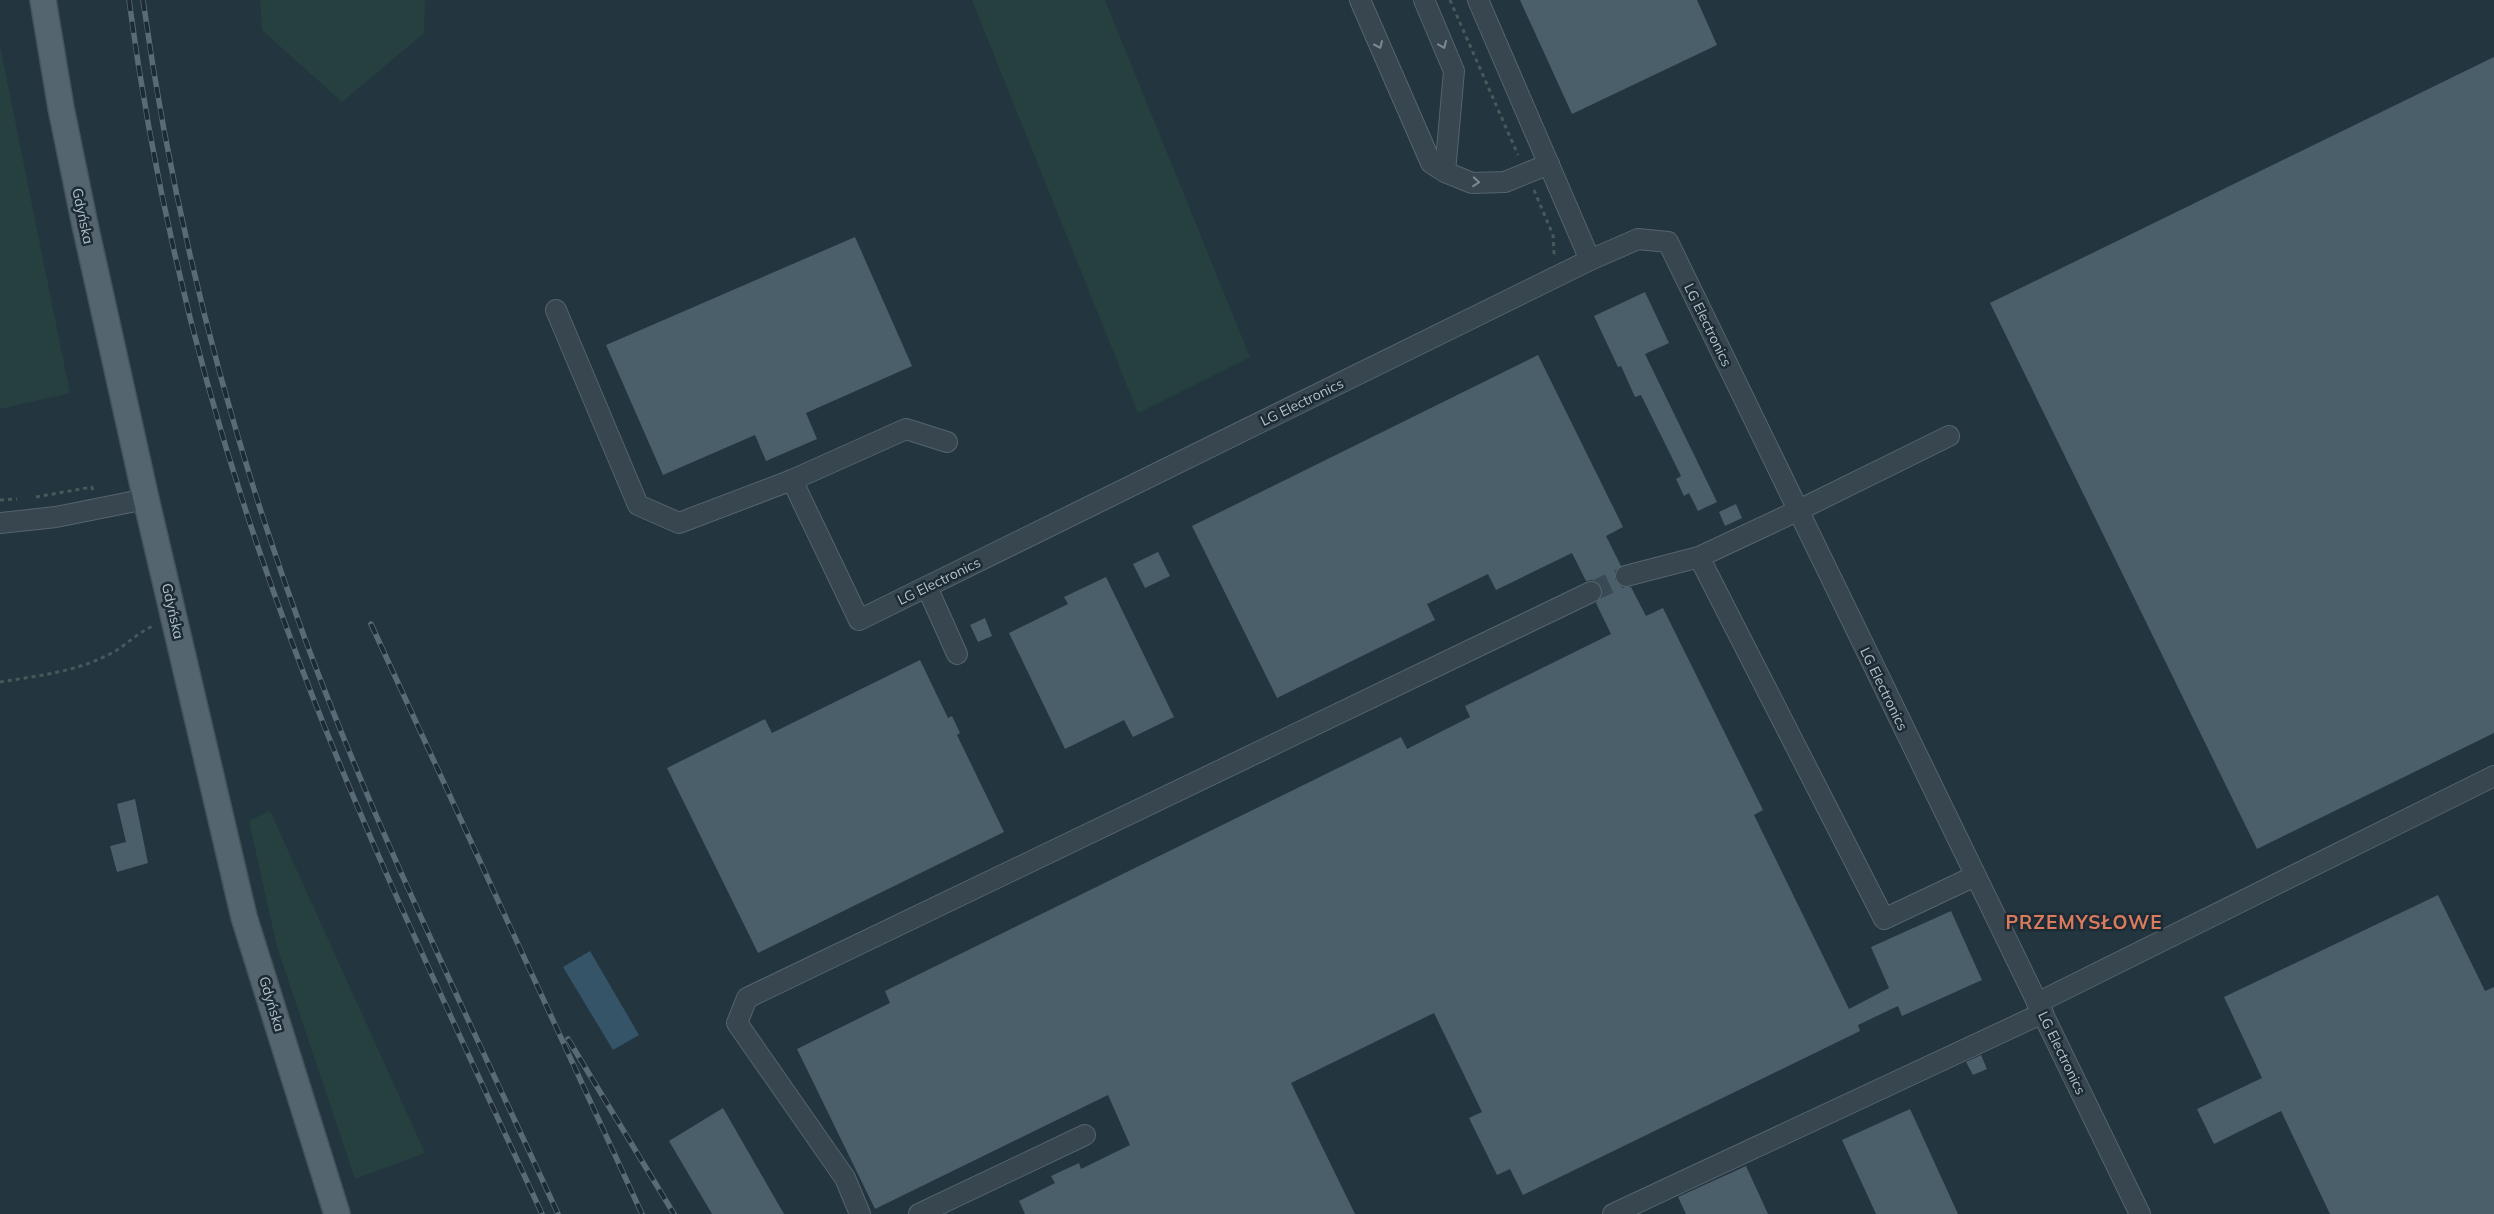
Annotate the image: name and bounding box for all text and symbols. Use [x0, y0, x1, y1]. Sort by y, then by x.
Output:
one-way arrow [1373, 40, 1384, 49]
one-way arrow [1437, 40, 1448, 49]
one-way arrow [1472, 176, 1480, 187]
street label: Gdyńska [68, 186, 98, 246]
street label: LG Electronics [1680, 280, 1736, 370]
street label: LG Electronics [1257, 374, 1347, 430]
street label: LG Electronics [894, 553, 984, 609]
street label: Gdyńska [158, 581, 188, 641]
street label: LG Electronics [1856, 644, 1912, 734]
district label: PRZEMYSŁOWE [2005, 910, 2163, 934]
street label: Gdyńska [255, 974, 289, 1034]
street label: LG Electronics [2034, 1008, 2090, 1098]

